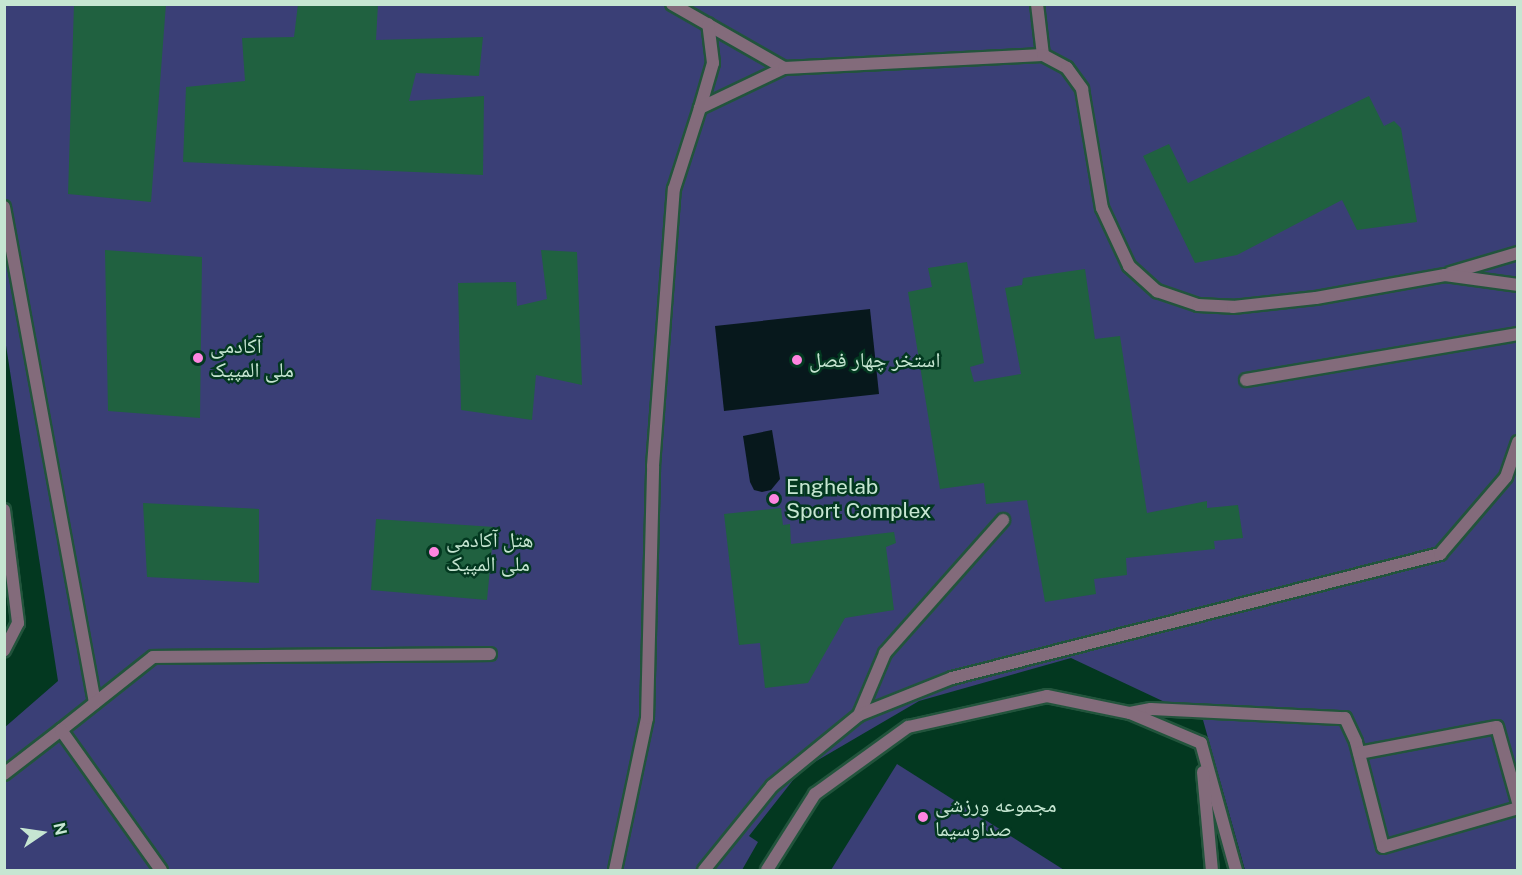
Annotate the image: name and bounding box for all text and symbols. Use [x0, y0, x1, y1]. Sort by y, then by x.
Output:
place label: آکادمی ملی المپیک [210, 333, 294, 383]
place label: استخر چهار فصل [809, 347, 940, 373]
marker: آکادمی ملی المپیک [191, 351, 205, 365]
marker: استخر چهار فصل [790, 353, 804, 367]
place label: Enghelab Sport Complex [786, 474, 931, 524]
marker: Enghelab Sport Complex [767, 492, 781, 506]
place label: هتل آکادمی ملی المپیک [446, 527, 533, 577]
marker: هتل آکادمی ملی المپیک [427, 545, 441, 559]
place label: مجموعه ورزشی صداوسیما [935, 792, 1057, 842]
north arrow [12, 803, 72, 863]
marker: مجموعه ورزشی صداوسیما [916, 810, 930, 824]
text: N [49, 821, 71, 837]

